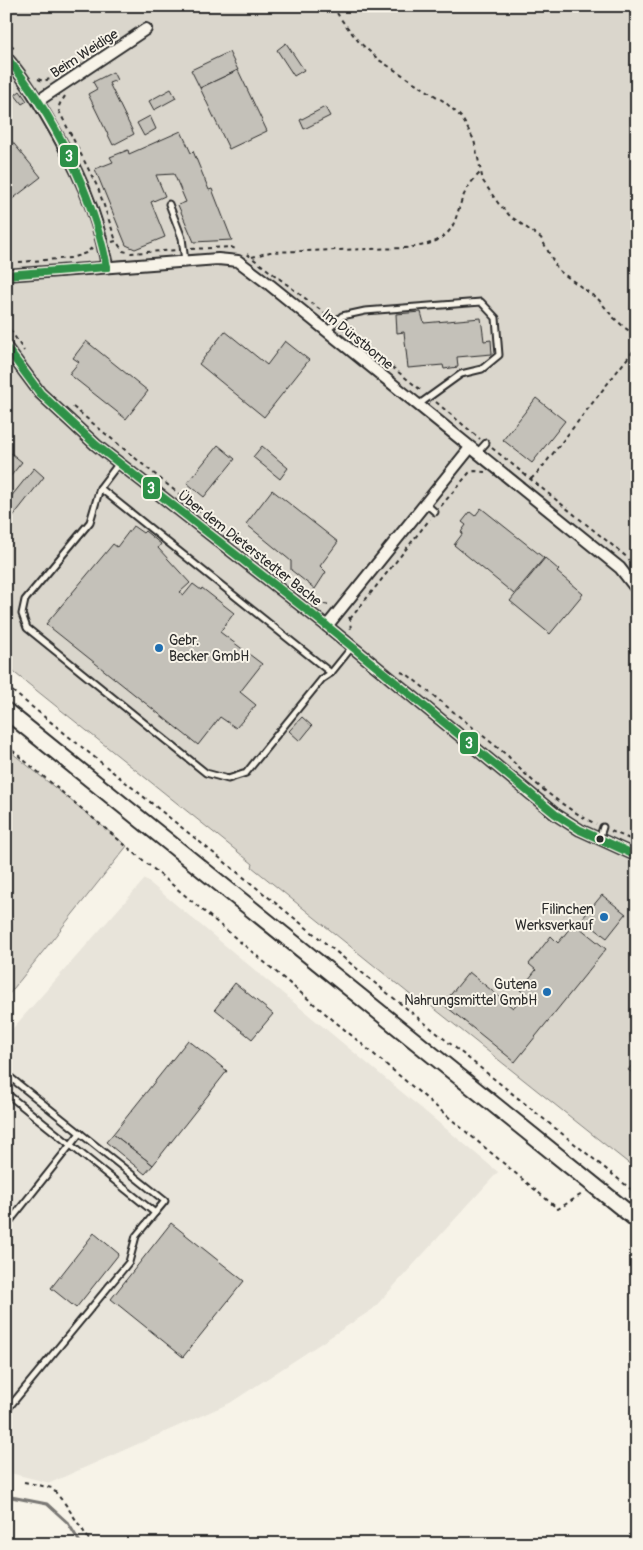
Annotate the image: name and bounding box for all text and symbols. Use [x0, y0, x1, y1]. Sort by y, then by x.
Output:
street label: Beim Weidige [47, 25, 121, 82]
line badge: 3 [59, 144, 79, 168]
text: 3 [65, 148, 73, 165]
street label: Im Dürstborne [319, 306, 397, 373]
line badge: 3 [142, 476, 161, 500]
text: 3 [147, 480, 155, 497]
street label: Über dem Dieterstedter Bache [175, 487, 325, 610]
place label: Gebr. Becker GmbH [169, 632, 249, 665]
marker: Gebr. Becker GmbH [153, 642, 165, 654]
line badge: 3 [459, 731, 479, 755]
text: 3 [465, 735, 473, 752]
unlabelled marker [595, 834, 605, 844]
place label: Filinchen Werksverkauf [515, 901, 594, 934]
marker: Filinchen Werksverkauf [598, 911, 610, 923]
place label: Gutena Nahrungsmittel GmbH [404, 976, 537, 1009]
marker: Gutena Nahrungsmittel GmbH [541, 986, 553, 998]

